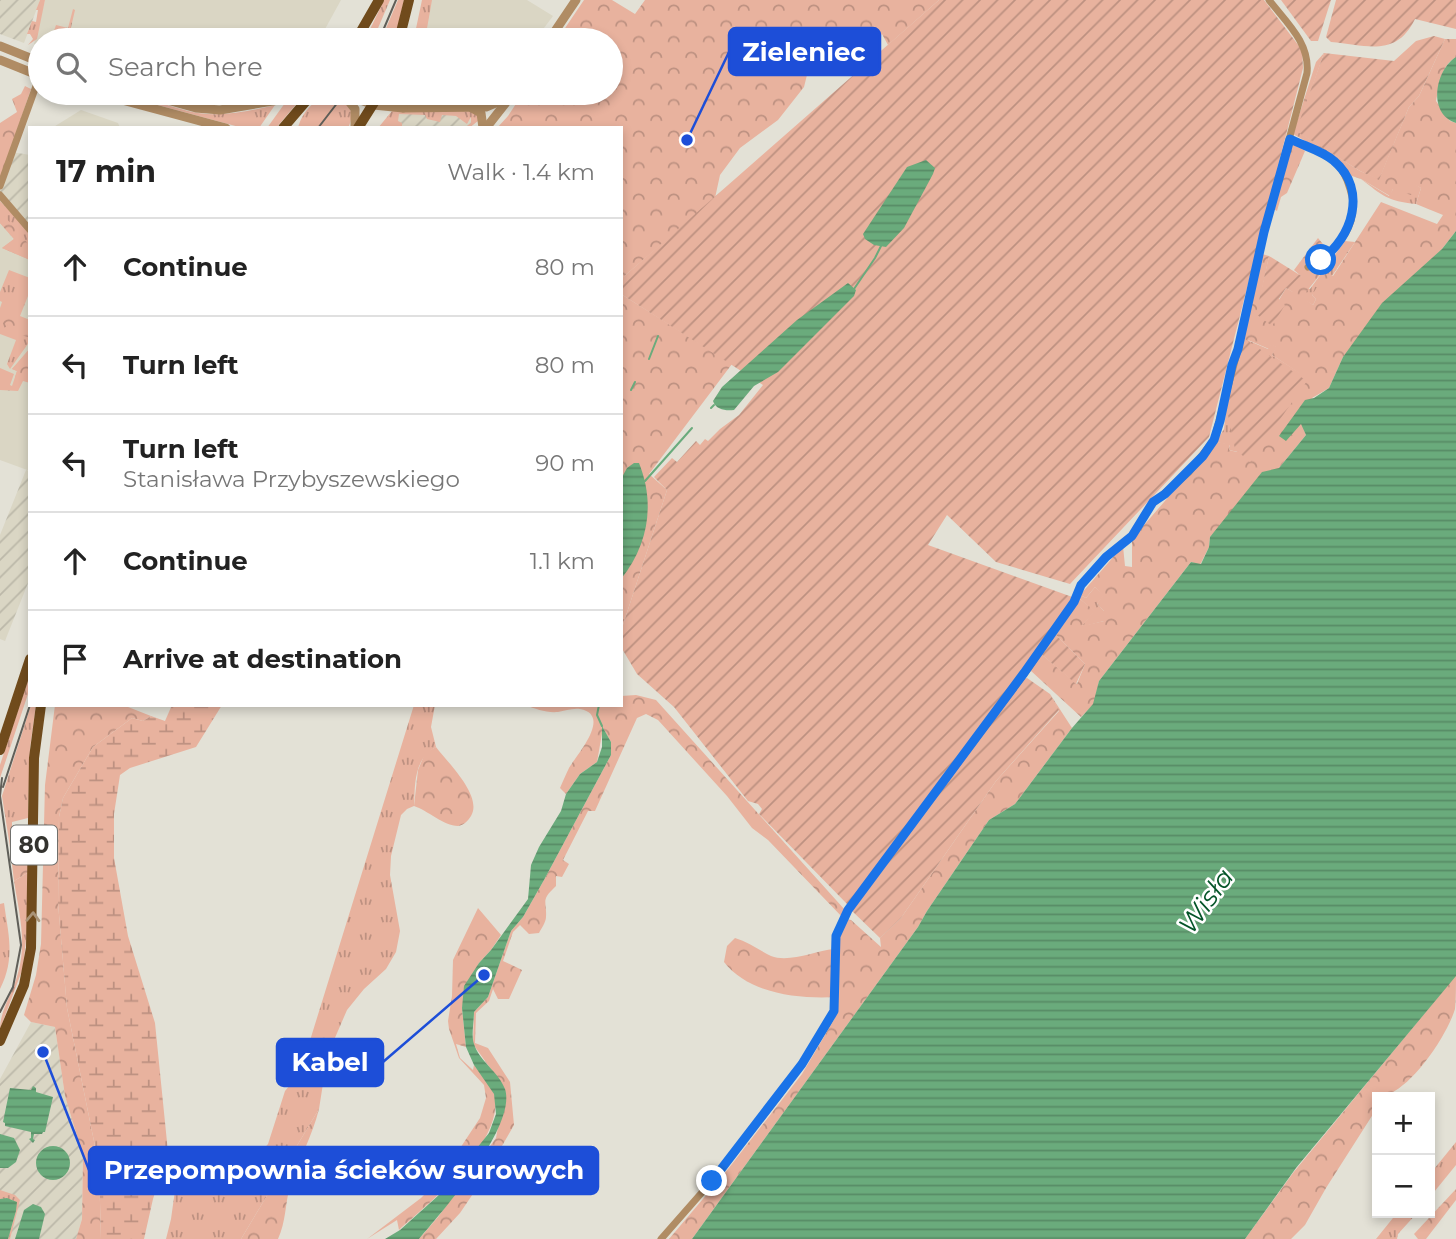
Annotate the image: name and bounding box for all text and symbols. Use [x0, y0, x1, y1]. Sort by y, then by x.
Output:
search box [28, 28, 623, 105]
callout: Zieleniec [729, 28, 880, 75]
text: Zieleniec [742, 36, 866, 68]
icon: search [52, 48, 90, 86]
text: Search here [108, 51, 263, 83]
text: 17 min [56, 153, 156, 190]
text: Walk · 1.4 km [447, 158, 595, 186]
route start [1305, 244, 1336, 275]
icon: ahead [56, 248, 94, 286]
text: Continue [123, 251, 248, 283]
text: 80 m [535, 253, 595, 281]
icon: left [56, 346, 94, 384]
text: Turn left [123, 349, 239, 381]
text: 80 m [535, 351, 595, 379]
text: Turn left [123, 433, 239, 465]
icon: left [56, 444, 94, 482]
text: 90 m [535, 449, 595, 477]
text: Stanisława Przybyszewskiego [123, 465, 460, 493]
icon: ahead [56, 542, 94, 580]
text: Continue [123, 545, 248, 577]
text: 1.1 km [530, 547, 595, 575]
icon: arrive [56, 640, 94, 678]
text: Arrive at destination [123, 643, 402, 675]
road number: 80 [11, 825, 57, 864]
water label: Wisła [1172, 862, 1240, 940]
one-way arrow [25, 911, 40, 922]
callout: Kabel [277, 1039, 383, 1086]
text: Kabel [291, 1046, 369, 1078]
map controls [1372, 1092, 1435, 1218]
button: + [1372, 1092, 1435, 1155]
callout: Przepompownia ścieków surowych [89, 1147, 598, 1194]
text: Przepompownia ścieków surowych [104, 1154, 584, 1186]
button: − [1372, 1155, 1435, 1218]
route end [696, 1165, 727, 1196]

